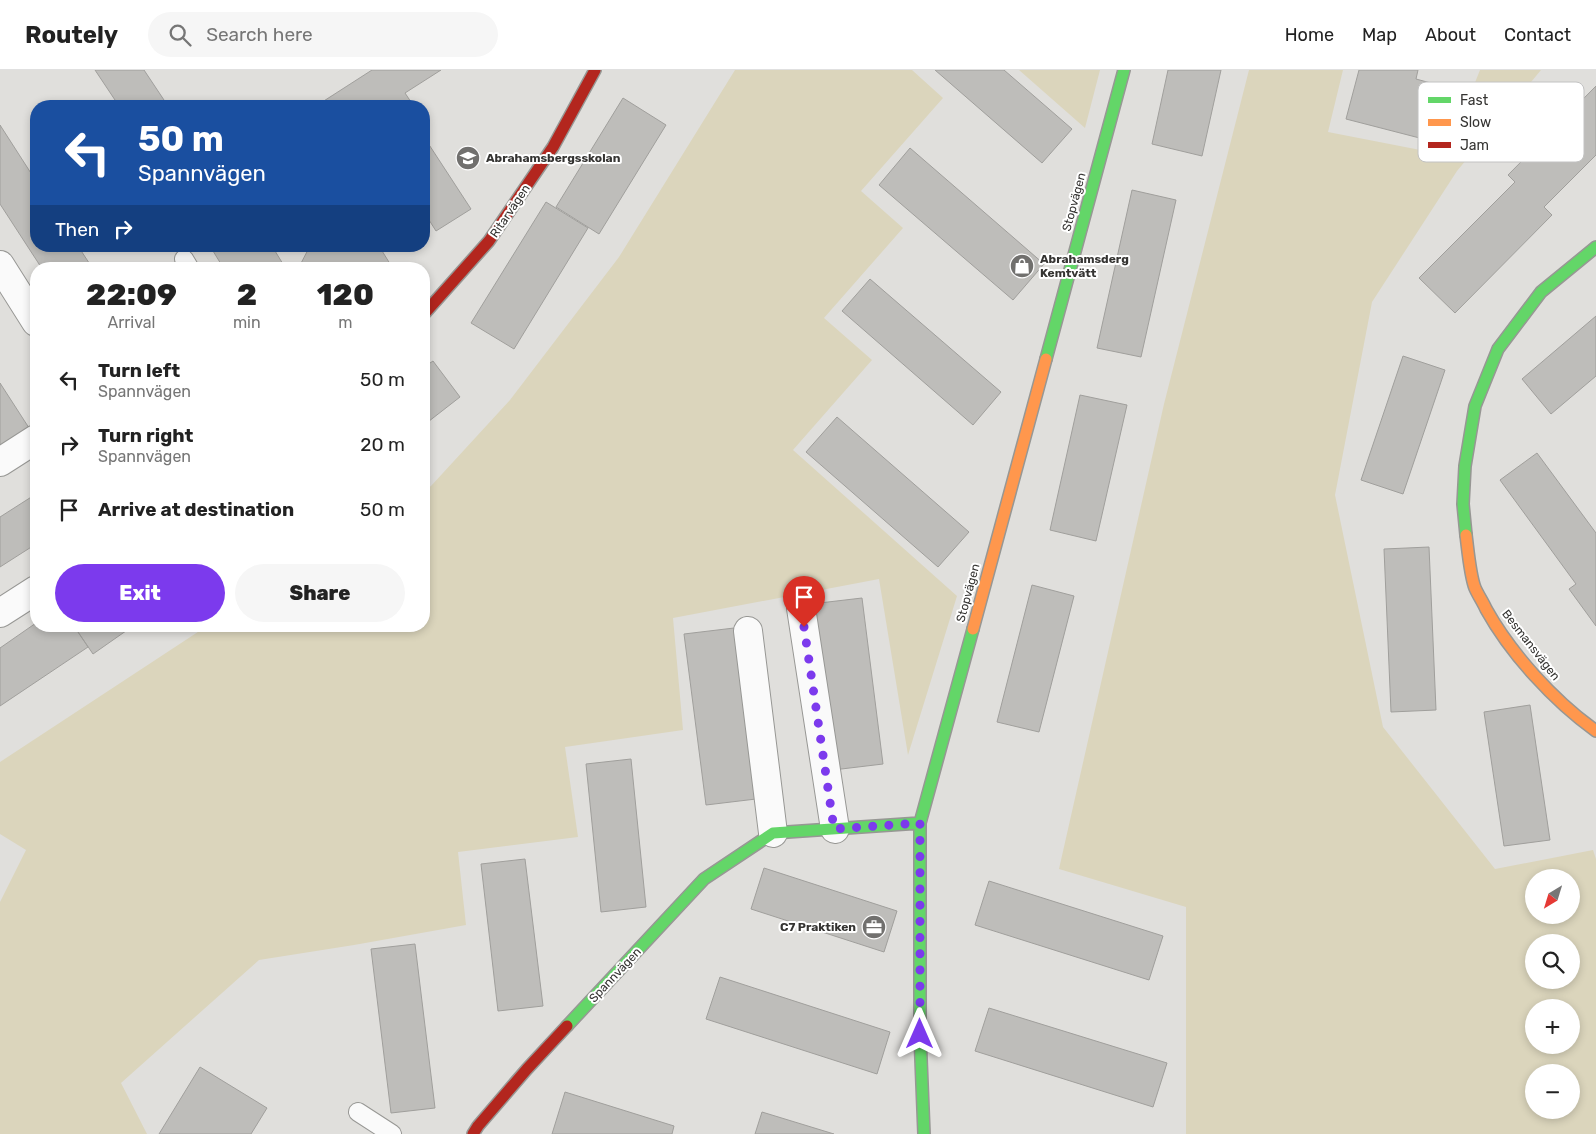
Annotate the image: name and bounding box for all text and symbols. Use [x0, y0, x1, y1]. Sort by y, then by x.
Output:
search box [148, 12, 498, 57]
text: Routely [25, 21, 118, 49]
icon: search [166, 21, 194, 49]
text: Search here [206, 23, 313, 46]
text: Home [1285, 24, 1334, 46]
text: Map [1362, 24, 1397, 46]
text: About [1425, 24, 1476, 46]
text: Contact [1504, 24, 1571, 46]
legend [1418, 82, 1584, 162]
text: Fast [1460, 92, 1489, 109]
text: Slow [1460, 114, 1491, 131]
text: 50 m [138, 118, 224, 160]
icon: left [55, 120, 120, 185]
text: Jam [1460, 137, 1489, 154]
school or university icon: Abrahamsbergsskolan [455, 145, 481, 171]
place label: Abrahamsbergsskolan [486, 151, 621, 165]
text: Spannvägen [138, 160, 266, 187]
street label: Stopvägen [1059, 171, 1089, 233]
street label: Ritarvägen [487, 182, 533, 240]
icon: right [109, 215, 137, 243]
text: Then [55, 218, 99, 241]
place label: Abrahamsderg Kemtvätt [1040, 252, 1129, 280]
shop icon: Abrahamsderg Kemtvätt [1009, 253, 1035, 279]
text: 22:09 [86, 277, 177, 313]
text: 2 [237, 277, 257, 313]
text: 120 [317, 277, 374, 313]
text: Arrival [107, 313, 155, 332]
text: min [233, 313, 261, 332]
text: m [338, 313, 352, 332]
text: Turn left [98, 359, 180, 382]
icon: left [55, 366, 83, 394]
text: 50 m [360, 368, 405, 391]
text: Spannvägen [98, 382, 191, 401]
text: Turn right [98, 424, 193, 447]
icon: right [55, 431, 83, 459]
text: 20 m [360, 433, 405, 456]
text: Spannvägen [98, 447, 191, 466]
icon: arrive [55, 496, 83, 524]
text: Arrive at destination [98, 498, 294, 521]
text: 50 m [360, 498, 405, 521]
street label: Stopvägen [953, 562, 983, 624]
button: Exit [55, 564, 225, 622]
button: Share [235, 564, 405, 622]
pin [783, 576, 825, 627]
icon: arrive [790, 583, 818, 611]
street label: Besmansvägen [1499, 607, 1563, 683]
north arrow [1525, 869, 1580, 924]
map controls [1525, 869, 1580, 1119]
office icon: C7 Praktiken [861, 914, 887, 940]
place label: C7 Praktiken [780, 920, 856, 934]
button: search [1525, 934, 1580, 989]
street label: Spannvägen [586, 945, 644, 1005]
button: + [1525, 999, 1580, 1054]
position arrow [893, 1007, 945, 1059]
button: − [1525, 1064, 1580, 1119]

